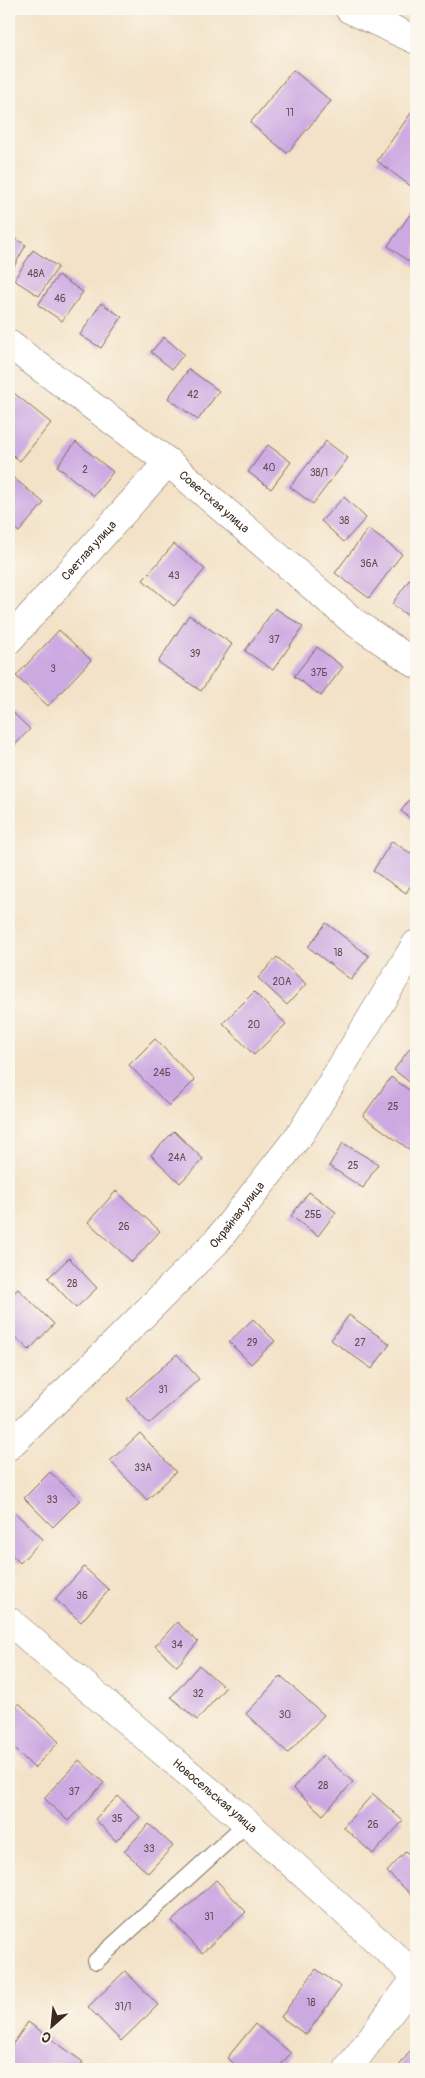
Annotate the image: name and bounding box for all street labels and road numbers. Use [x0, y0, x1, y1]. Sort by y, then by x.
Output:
street label: Советская улица [176, 468, 252, 537]
street label: Светлая улица [59, 517, 120, 584]
street label: Окрайная улица [207, 1178, 268, 1252]
street label: Новосельская улица [169, 1756, 260, 1837]

